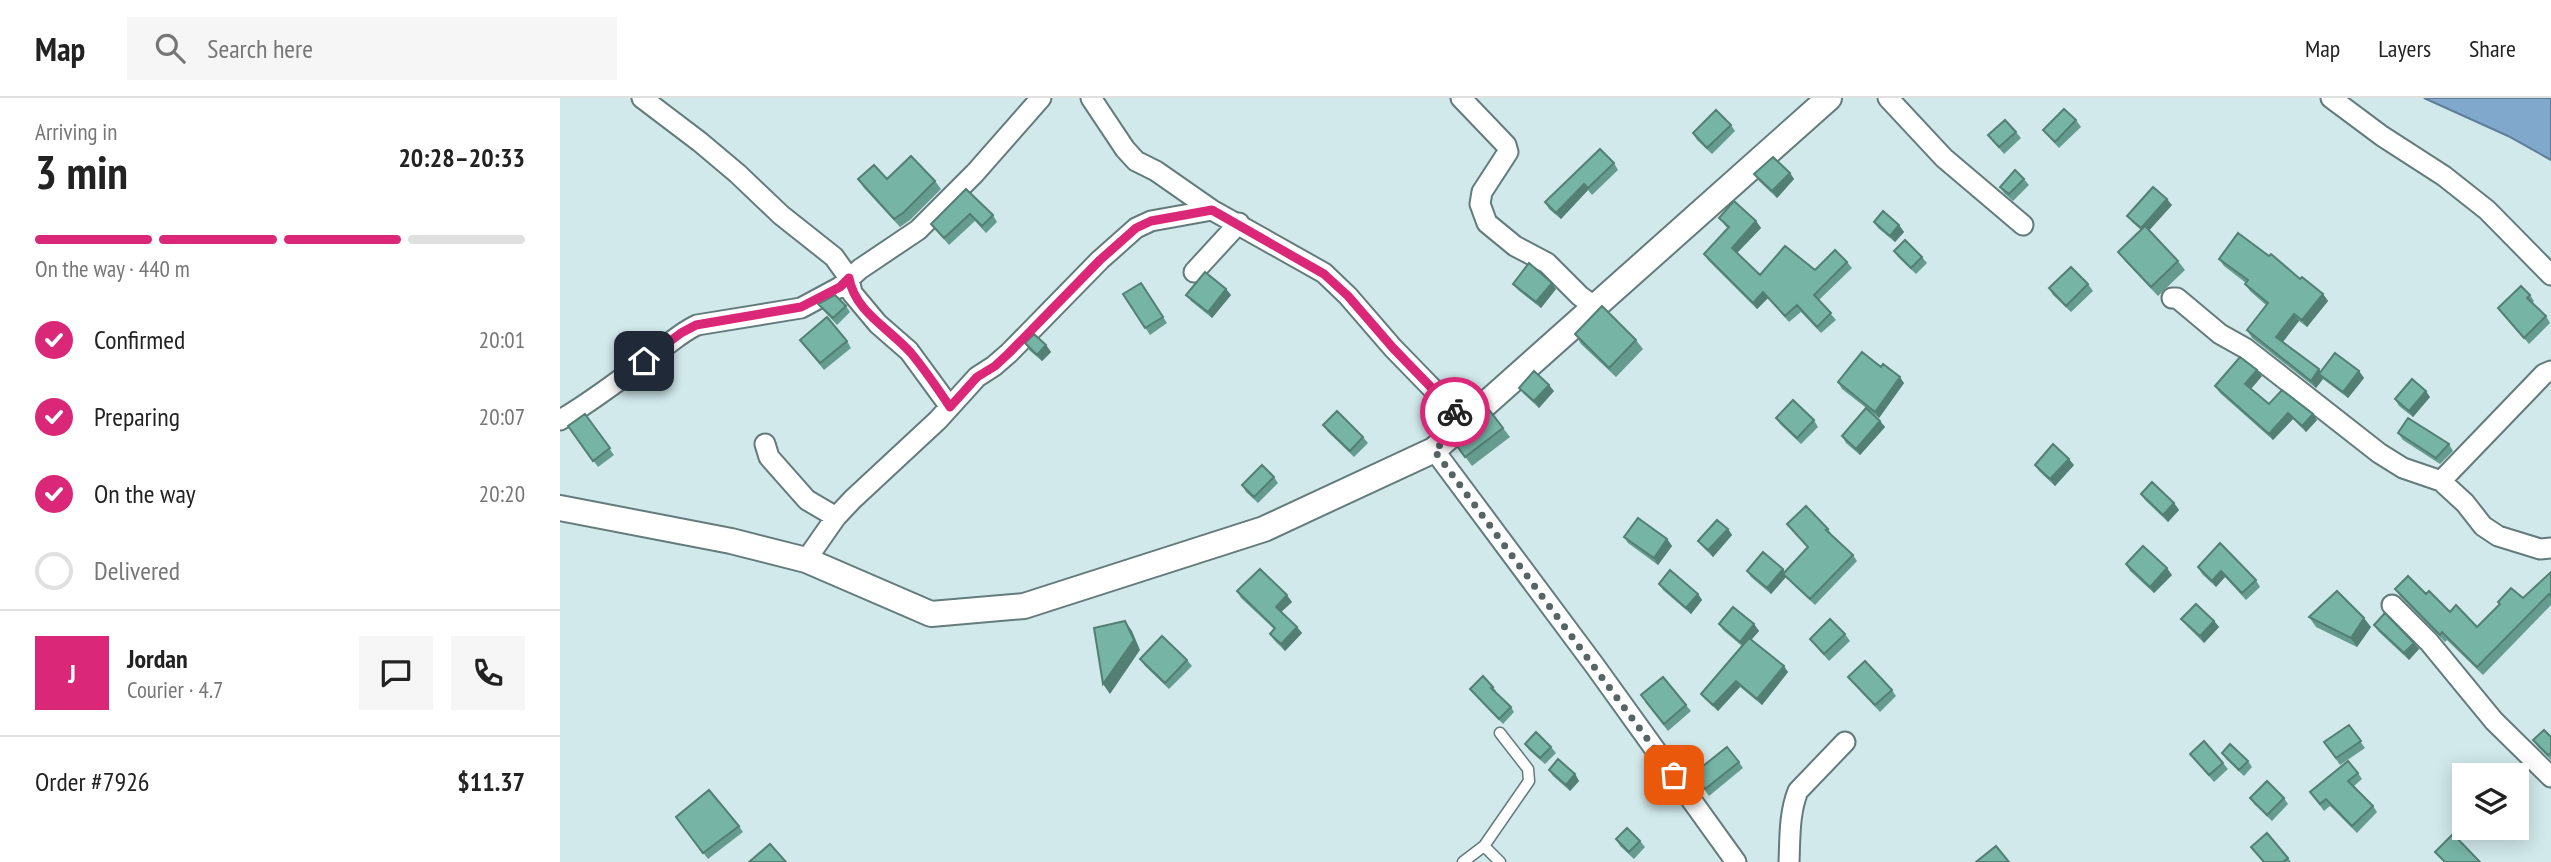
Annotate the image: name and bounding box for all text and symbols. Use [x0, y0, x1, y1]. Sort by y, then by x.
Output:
search box [127, 17, 617, 80]
text: Map [35, 27, 85, 70]
icon: search [151, 29, 189, 67]
text: Search here [207, 32, 313, 65]
text: Map [2305, 33, 2340, 64]
text: Layers [2378, 33, 2431, 64]
text: Share [2469, 33, 2516, 64]
text: Arriving in [35, 117, 117, 146]
text: 20:28–20:33 [398, 141, 525, 174]
text: 3 min [35, 142, 128, 202]
text: On the way · 440 m [35, 254, 190, 283]
icon: check [35, 321, 73, 359]
text: Confirmed [94, 323, 185, 356]
text: 20:01 [479, 325, 525, 354]
pin [614, 331, 674, 391]
icon: home [625, 342, 663, 380]
courier [1420, 377, 1490, 447]
icon: bike [1436, 393, 1474, 431]
icon: check [35, 398, 73, 436]
text: Preparing [94, 400, 180, 433]
text: 20:07 [479, 402, 525, 431]
icon: check [35, 475, 73, 513]
text: On the way [94, 477, 196, 510]
text: 20:20 [479, 479, 525, 508]
text: Delivered [94, 554, 180, 587]
button: chat [359, 636, 433, 710]
button: phone [451, 636, 525, 710]
text: Jordan [127, 642, 188, 675]
text: J [68, 657, 76, 690]
text: Courier · 4.7 [127, 675, 223, 704]
pin [1644, 745, 1704, 805]
icon: bag [1655, 756, 1693, 794]
map controls [2452, 763, 2529, 840]
button: layers [2452, 763, 2529, 840]
text: Order #7926 [35, 765, 150, 798]
text: $11.37 [457, 765, 525, 798]

